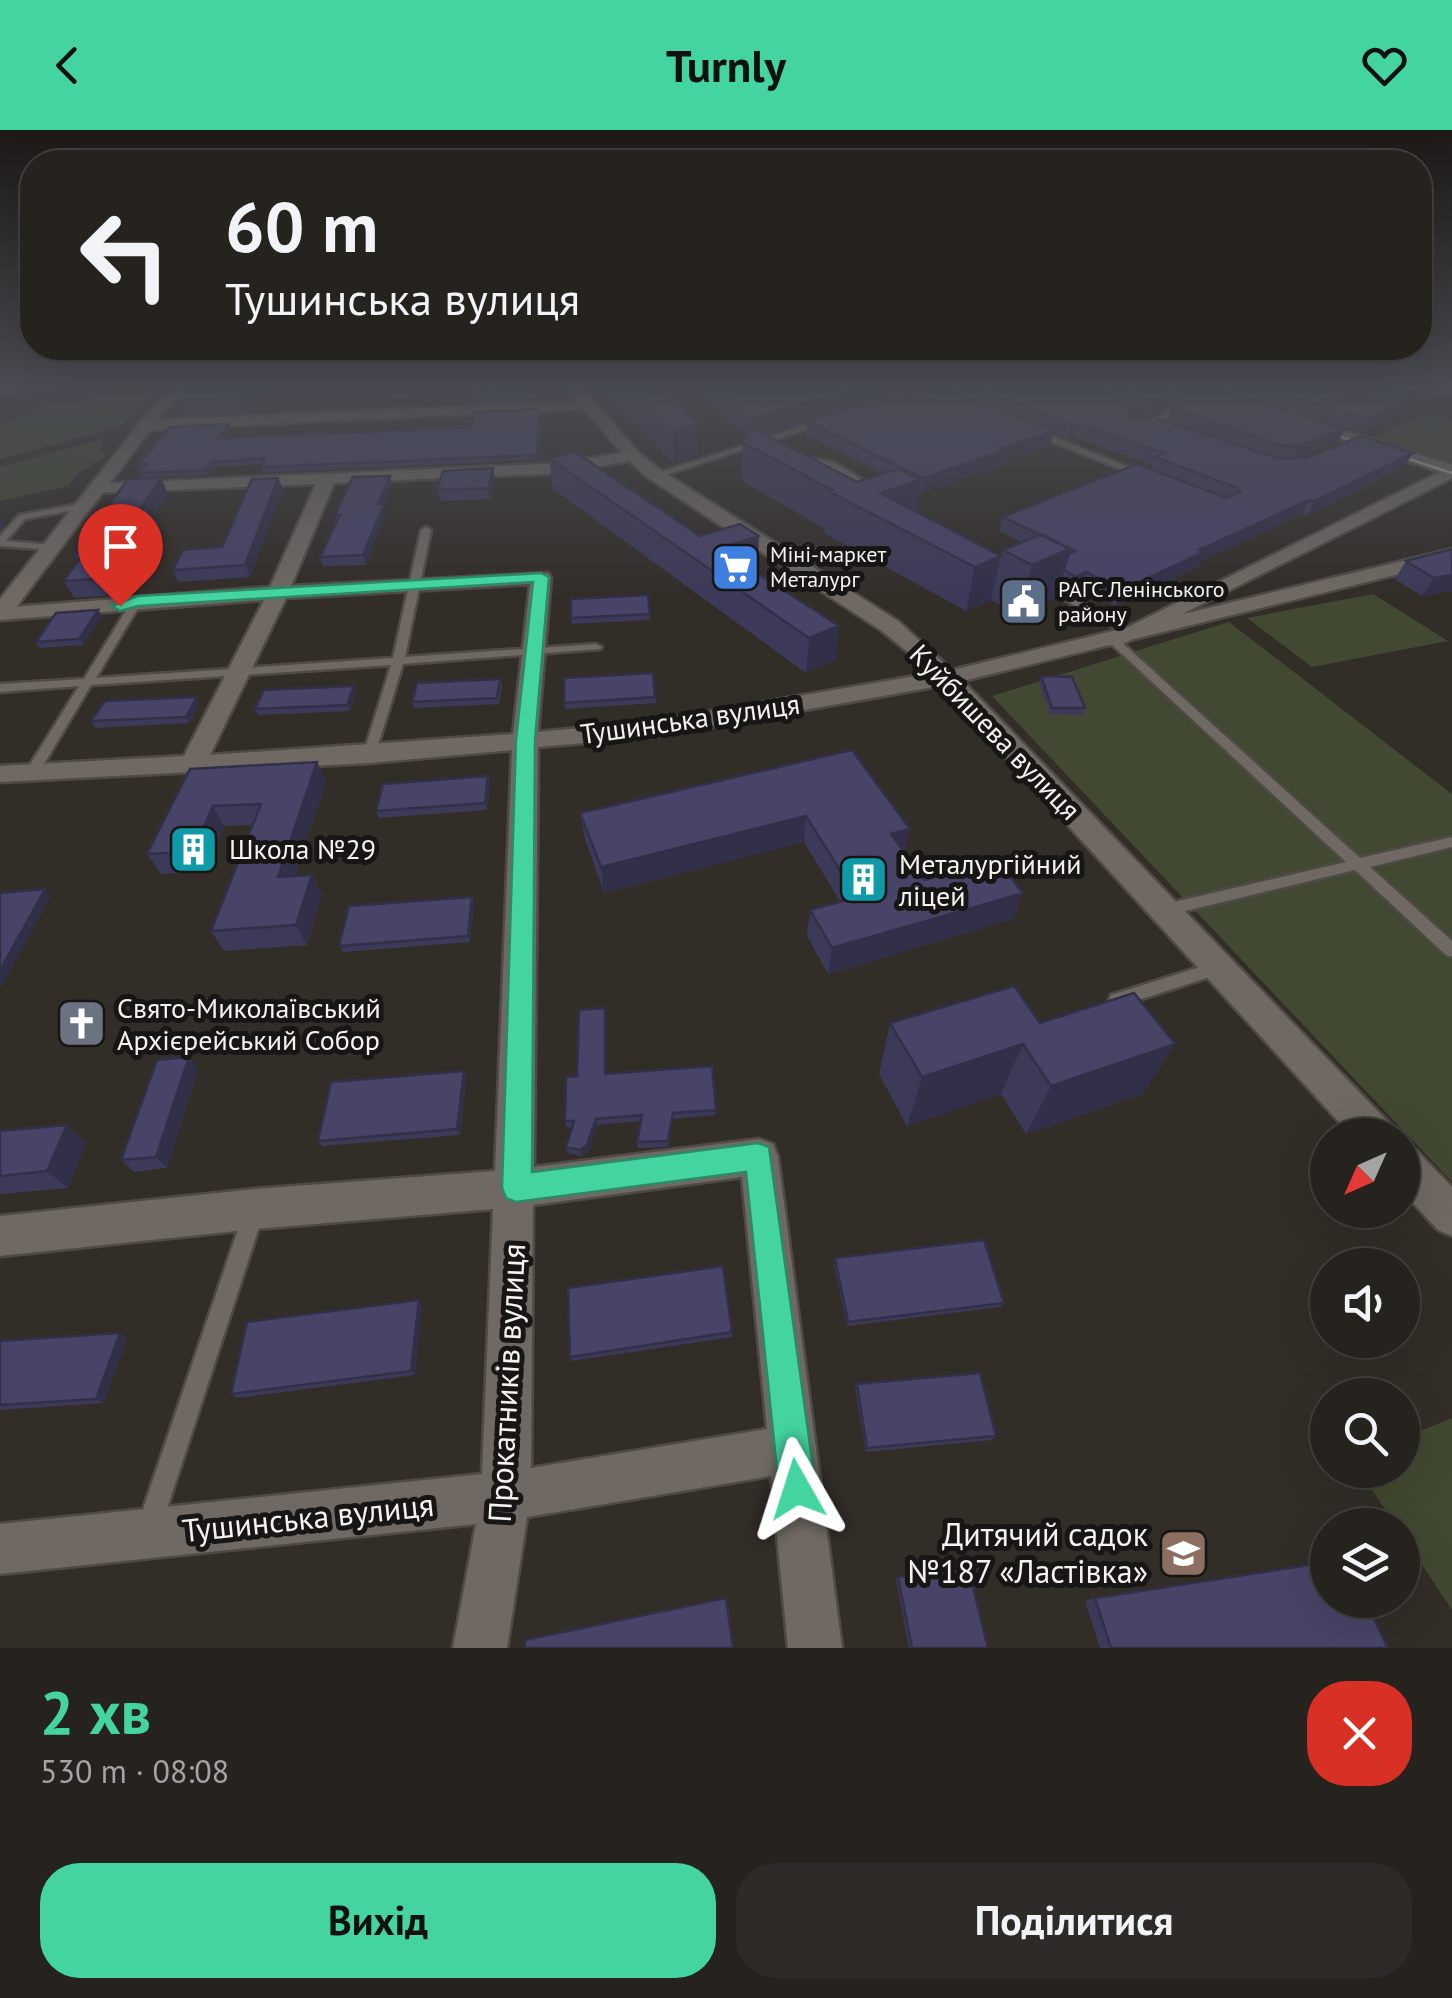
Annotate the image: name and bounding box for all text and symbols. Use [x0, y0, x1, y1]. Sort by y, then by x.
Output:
text: Turnly [666, 36, 786, 94]
icon: back [40, 38, 95, 93]
icon: heart [1357, 38, 1412, 93]
text: 60 m [225, 181, 378, 271]
icon: left [60, 190, 190, 320]
text: Тушинська вулиця [225, 269, 580, 327]
pin [78, 504, 163, 607]
icon: arrive [93, 519, 148, 574]
place label: Міні-маркет Металург [770, 540, 886, 593]
supermarket icon: Міні-маркет Металург [709, 541, 761, 593]
place label: РАГС Ленінського району [1058, 575, 1225, 628]
public building icon: РАГС Ленінського району [997, 576, 1049, 628]
street label: Куйбишева вулиця [902, 636, 1089, 827]
street label: Тушинська вулиця [578, 685, 802, 752]
building icon: Школа №29 [168, 823, 220, 875]
place label: Школа №29 [229, 830, 376, 867]
place label: Металургійний ліцей [898, 845, 1082, 914]
building icon: Металургійний ліцей [838, 854, 890, 906]
place label: Свято-Миколаївський Архієрейський Собор [117, 989, 381, 1058]
church icon: Свято-Миколаївський Архієрейський Собор [56, 998, 108, 1050]
north arrow [1310, 1118, 1420, 1228]
map controls [1310, 1118, 1420, 1618]
street label: Прокатників вулиця [478, 1242, 534, 1524]
button: sound [1310, 1248, 1420, 1358]
button: search [1310, 1378, 1420, 1488]
position arrow [745, 1437, 849, 1541]
street label: Тушинська вулиця [180, 1483, 436, 1551]
button: layers [1310, 1508, 1420, 1618]
place label: Дитячий садок №187 «Ластівка» [907, 1513, 1149, 1592]
school or university icon: Дитячий садок №187 «Ластівка» [1157, 1527, 1209, 1579]
text: 2 хв [40, 1673, 151, 1751]
button: close [1307, 1681, 1412, 1786]
text: 530 m · 08:08 [40, 1750, 229, 1792]
button: Вихід [40, 1863, 716, 1978]
button: Поділитися [736, 1863, 1412, 1978]

